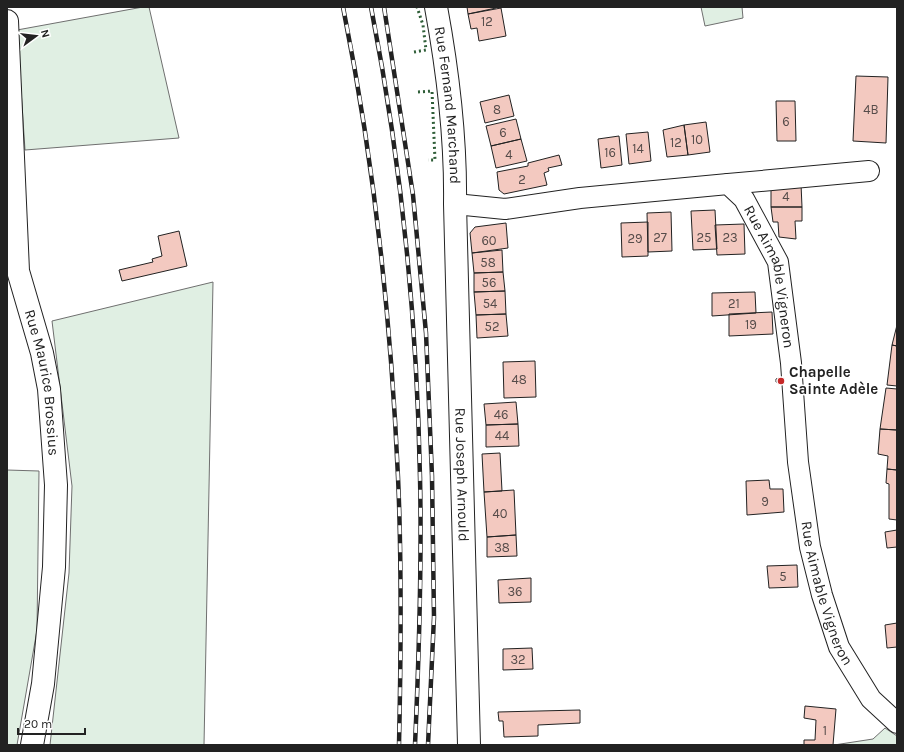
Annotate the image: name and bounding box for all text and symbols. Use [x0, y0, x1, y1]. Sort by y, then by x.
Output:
house number: 12 [481, 14, 493, 29]
north arrow [16, 16, 56, 56]
street label: Rue Fernand Marchand [431, 25, 464, 184]
text: N [38, 28, 52, 39]
house number: 8 [493, 102, 501, 117]
house number: 4B [863, 102, 879, 117]
house number: 6 [782, 114, 790, 129]
house number: 6 [499, 125, 507, 140]
house number: 10 [691, 132, 703, 147]
house number: 12 [670, 135, 682, 150]
house number: 14 [632, 141, 644, 156]
house number: 16 [604, 145, 616, 160]
house number: 4 [505, 147, 513, 162]
house number: 2 [518, 172, 526, 187]
house number: 4 [782, 189, 790, 204]
street label: Rue Aimable Vigneron [740, 202, 798, 349]
house number: 27 [653, 230, 667, 245]
house number: 25 [697, 230, 711, 245]
house number: 23 [722, 230, 738, 245]
house number: 29 [627, 231, 643, 246]
house number: 60 [481, 233, 497, 248]
house number: 58 [480, 255, 496, 270]
house number: 56 [482, 275, 496, 290]
house number: 54 [483, 296, 497, 311]
house number: 21 [728, 296, 740, 311]
street label: Rue Maurice Brossius [21, 307, 63, 457]
house number: 19 [745, 317, 757, 332]
house number: 52 [485, 319, 499, 334]
place label: Chapelle Sainte Adèle [789, 363, 878, 398]
house number: 48 [511, 372, 527, 387]
marker: Chapelle Sainte Adèle [776, 376, 786, 386]
street label: Rue Joseph Arnould [451, 407, 473, 542]
house number: 46 [494, 407, 508, 422]
house number: 44 [495, 428, 509, 443]
house number: 9 [761, 494, 769, 509]
house number: 40 [493, 506, 508, 521]
street label: Rue Aimable Vigneron [797, 520, 857, 669]
house number: 38 [494, 540, 510, 555]
house number: 5 [779, 569, 787, 584]
house number: 36 [507, 584, 523, 599]
house number: 32 [510, 652, 526, 667]
scale bar [18, 710, 85, 736]
text: 20 m [24, 717, 52, 731]
house number: 1 [823, 723, 827, 738]

